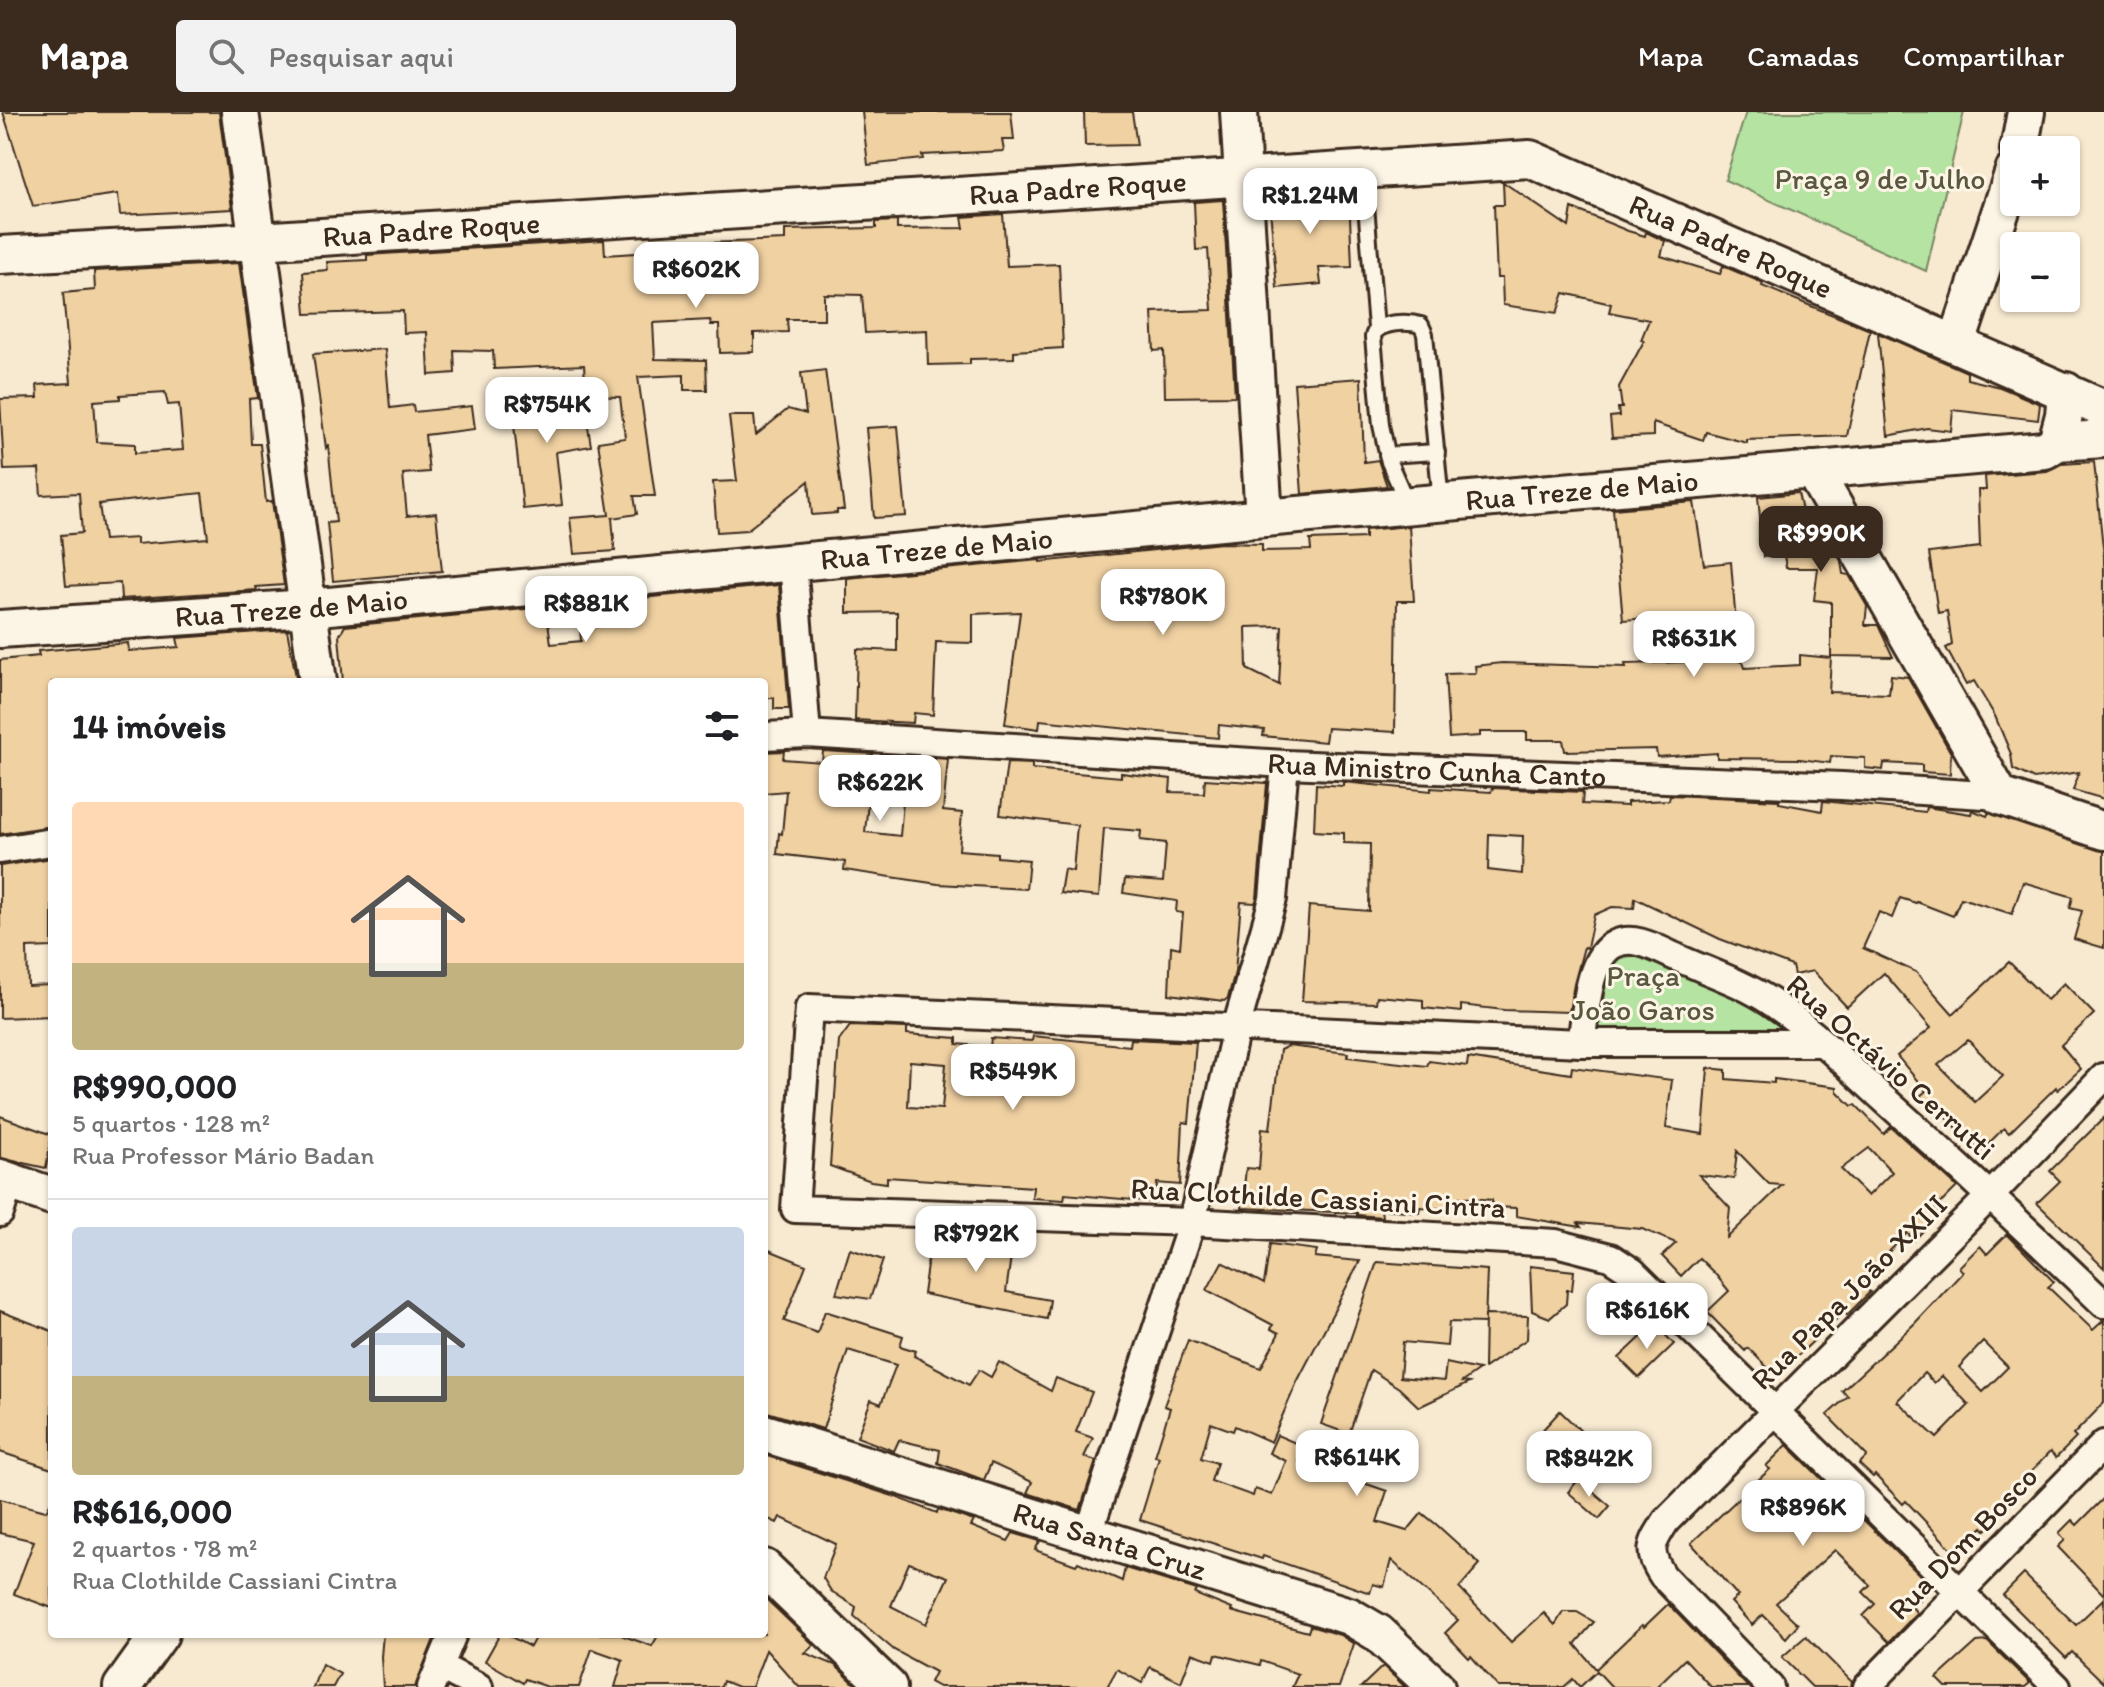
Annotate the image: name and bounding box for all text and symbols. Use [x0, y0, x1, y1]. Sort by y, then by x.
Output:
search box [176, 20, 736, 92]
text: Mapa [40, 33, 128, 79]
icon: search [204, 34, 248, 78]
text: Pesquisar aqui [268, 38, 454, 75]
text: Mapa [1638, 39, 1703, 73]
text: Camadas [1747, 39, 1859, 73]
text: Compartilhar [1903, 39, 2064, 73]
map controls [2000, 136, 2080, 312]
button: + [2000, 136, 2080, 216]
park label: Praça 9 de Julho [1774, 160, 1986, 197]
street label: Rua Padre Roque [968, 162, 1188, 213]
pin: R$1.24M [1236, 168, 1384, 236]
text: R$1.24M [1261, 178, 1359, 210]
street label: Rua Padre Roque [1624, 186, 1838, 306]
street label: Rua Padre Roque [321, 204, 541, 255]
button: − [2000, 232, 2080, 312]
pin: R$602K [631, 242, 761, 310]
text: R$602K [652, 252, 740, 284]
pin: R$754K [482, 377, 612, 445]
text: R$754K [503, 387, 591, 419]
street label: Rua Treze de Maio [1464, 461, 1700, 518]
pin: R$990K [1756, 506, 1886, 574]
text: R$990K [1777, 516, 1865, 548]
street label: Rua Treze de Maio [818, 519, 1054, 578]
pin: R$780K [1098, 569, 1228, 637]
pin: R$881K [521, 576, 651, 644]
text: R$780K [1119, 579, 1207, 611]
street label: Rua Treze de Maio [173, 580, 409, 635]
text: R$881K [543, 586, 629, 618]
pin: R$631K [1629, 611, 1759, 679]
text: R$631K [1651, 621, 1737, 653]
icon: filters [700, 704, 744, 748]
text: 14 imóveis [72, 706, 226, 747]
street label: Rua Ministro Cunha Canto [1266, 744, 1607, 795]
pin: R$622K [815, 755, 945, 823]
text: R$622K [837, 765, 923, 797]
icon: home [336, 854, 480, 998]
park label: Praça João Garos [1571, 957, 1715, 1028]
street label: Rua Octávio Cerrutti [1779, 966, 2003, 1167]
pin: R$549K [948, 1044, 1078, 1112]
text: R$549K [969, 1054, 1057, 1086]
text: R$990,000 [72, 1066, 237, 1107]
text: 5 quartos · 128 m² [72, 1107, 270, 1139]
text: Rua Professor Mário Badan [72, 1139, 374, 1171]
street label: Rua Clothilde Cassiani Cintra [1130, 1169, 1507, 1226]
street label: Rua Papa João XXIII [1743, 1186, 1954, 1397]
pin: R$792K [911, 1206, 1041, 1274]
text: R$792K [933, 1216, 1019, 1248]
icon: home [336, 1279, 480, 1423]
pin: R$616K [1582, 1283, 1712, 1351]
text: R$616K [1605, 1293, 1689, 1325]
pin: R$614K [1292, 1430, 1422, 1498]
pin: R$842K [1524, 1431, 1654, 1499]
text: R$614K [1314, 1440, 1400, 1472]
text: R$842K [1545, 1441, 1633, 1473]
street label: Rua Dom Bosco [1880, 1458, 2045, 1627]
pin: R$896K [1738, 1480, 1868, 1548]
text: R$896K [1760, 1490, 1846, 1522]
text: R$616,000 [72, 1491, 232, 1532]
street label: Rua Santa Cruz [1008, 1493, 1211, 1588]
text: 2 quartos · 78 m² [72, 1532, 257, 1564]
text: Rua Clothilde Cassiani Cintra [72, 1564, 397, 1596]

